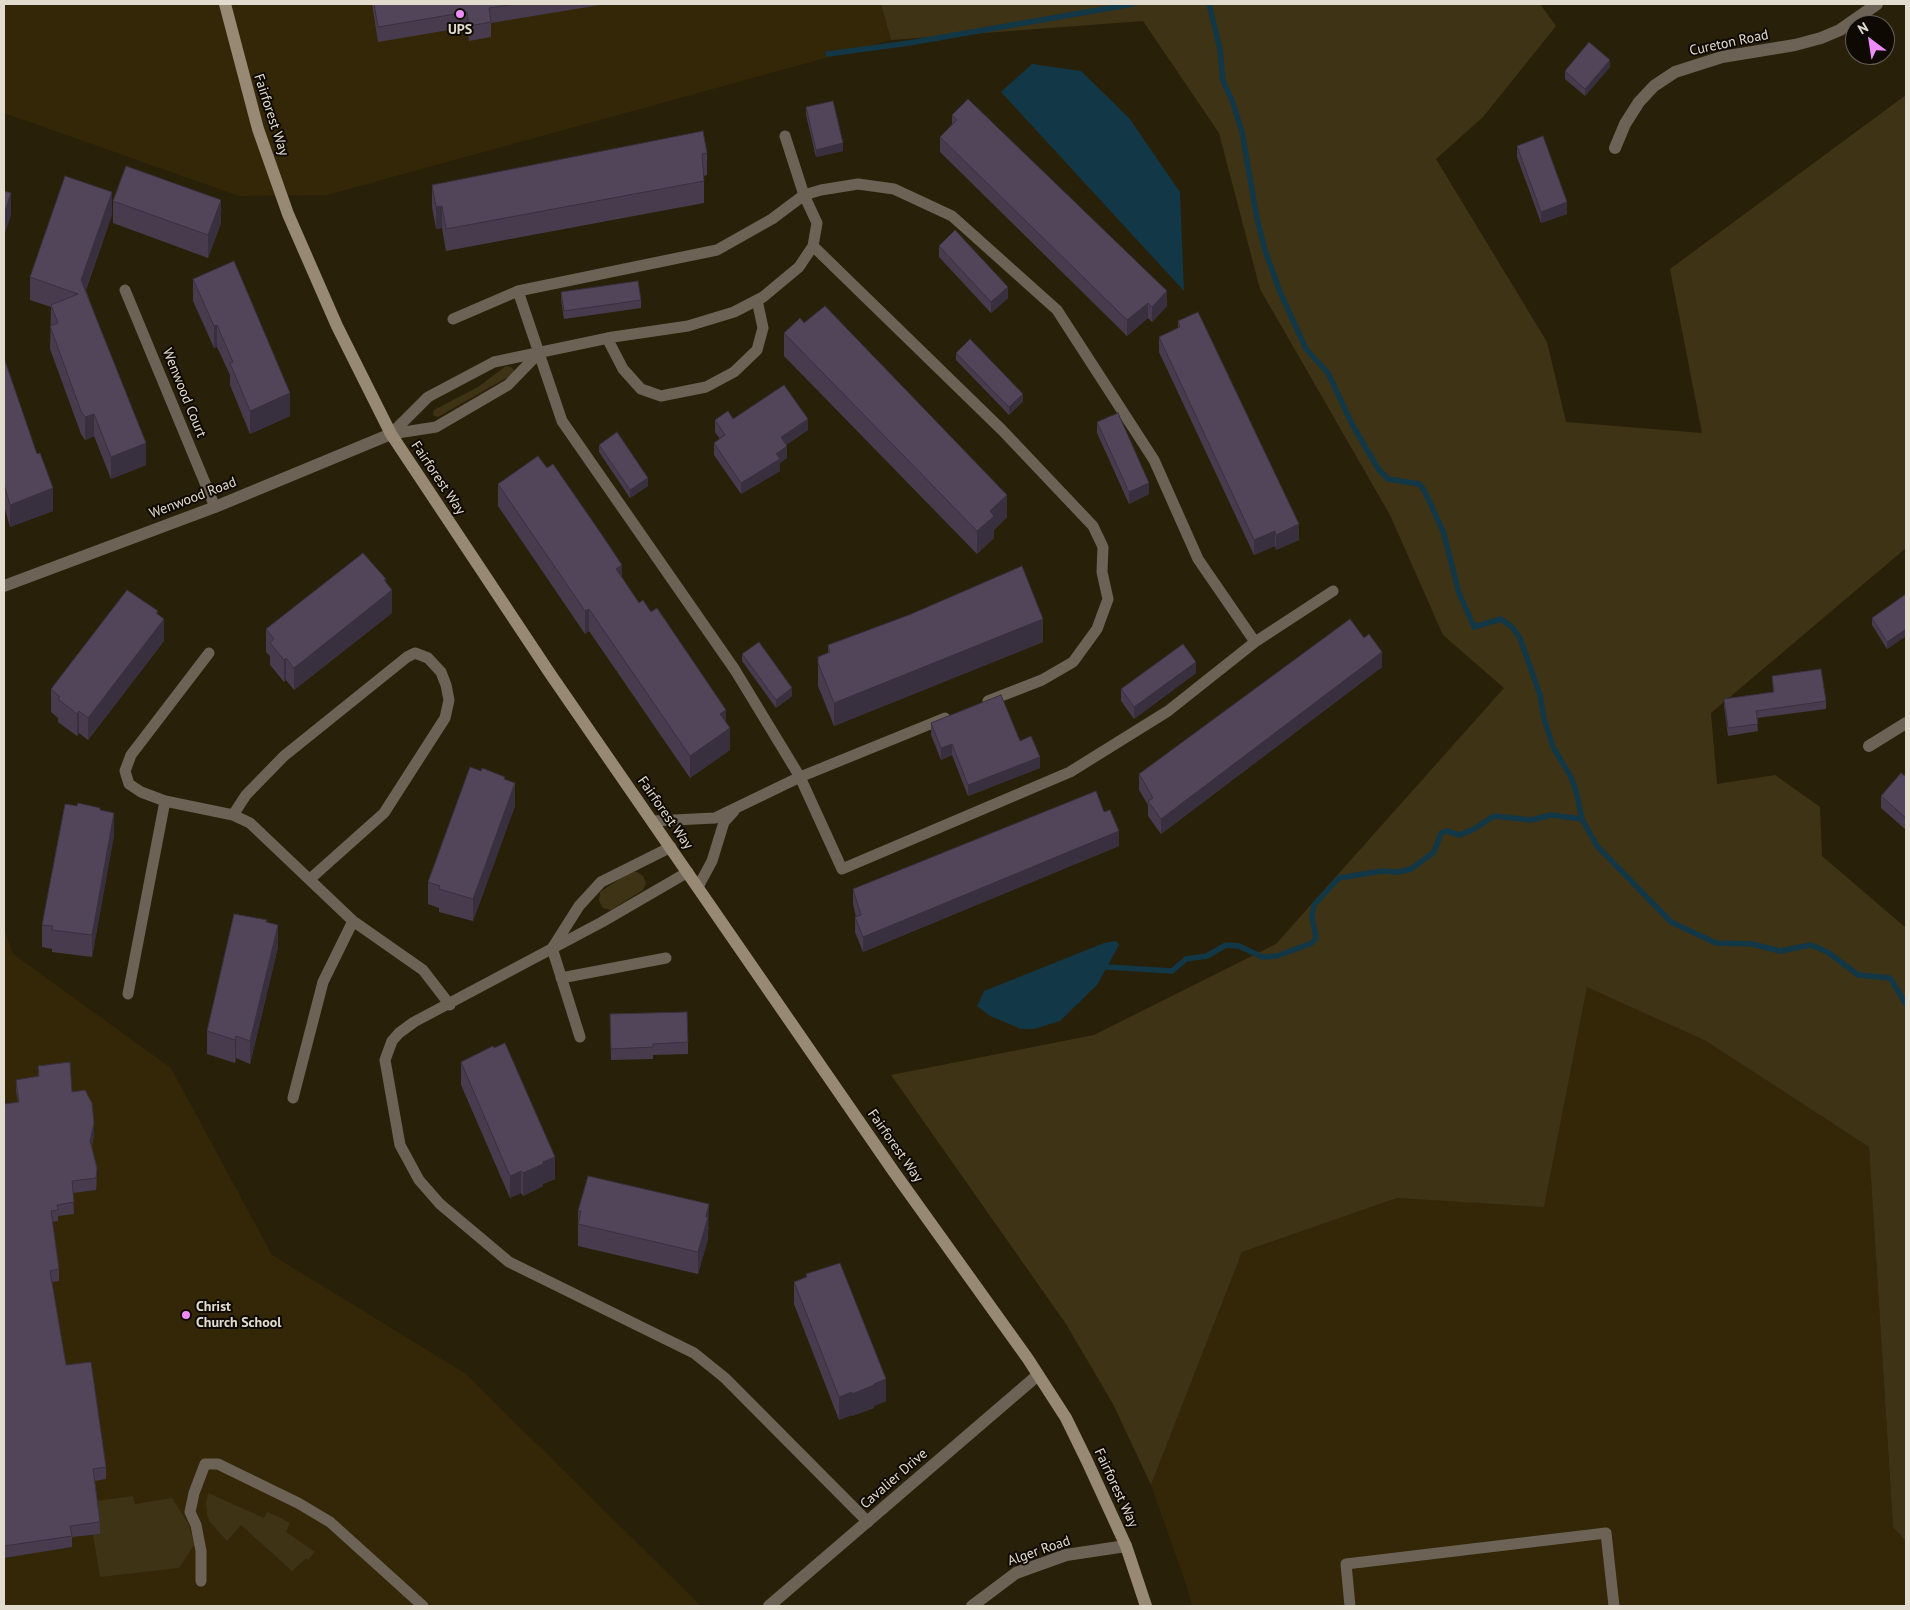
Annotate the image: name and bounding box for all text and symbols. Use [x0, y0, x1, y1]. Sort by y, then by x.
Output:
marker: UPS [454, 8, 466, 20]
north arrow [1845, 15, 1895, 65]
text: N [1854, 18, 1871, 38]
place label: UPS [448, 22, 472, 38]
street label: Cureton Road [1688, 26, 1770, 60]
street label: Fairforest Way [250, 72, 292, 158]
street label: Wenwood Court [158, 346, 210, 440]
street label: Fairforest Way [407, 438, 469, 518]
street label: Wenwood Road [147, 474, 239, 522]
street label: Fairforest Way [634, 773, 696, 853]
street label: Fairforest Way [864, 1106, 926, 1186]
place label: Christ Church School [196, 1299, 281, 1331]
marker: Christ Church School [180, 1309, 192, 1321]
street label: Cavalier Drive [857, 1445, 931, 1513]
street label: Fairforest Way [1090, 1446, 1142, 1530]
street label: Alger Road [1006, 1532, 1072, 1570]

